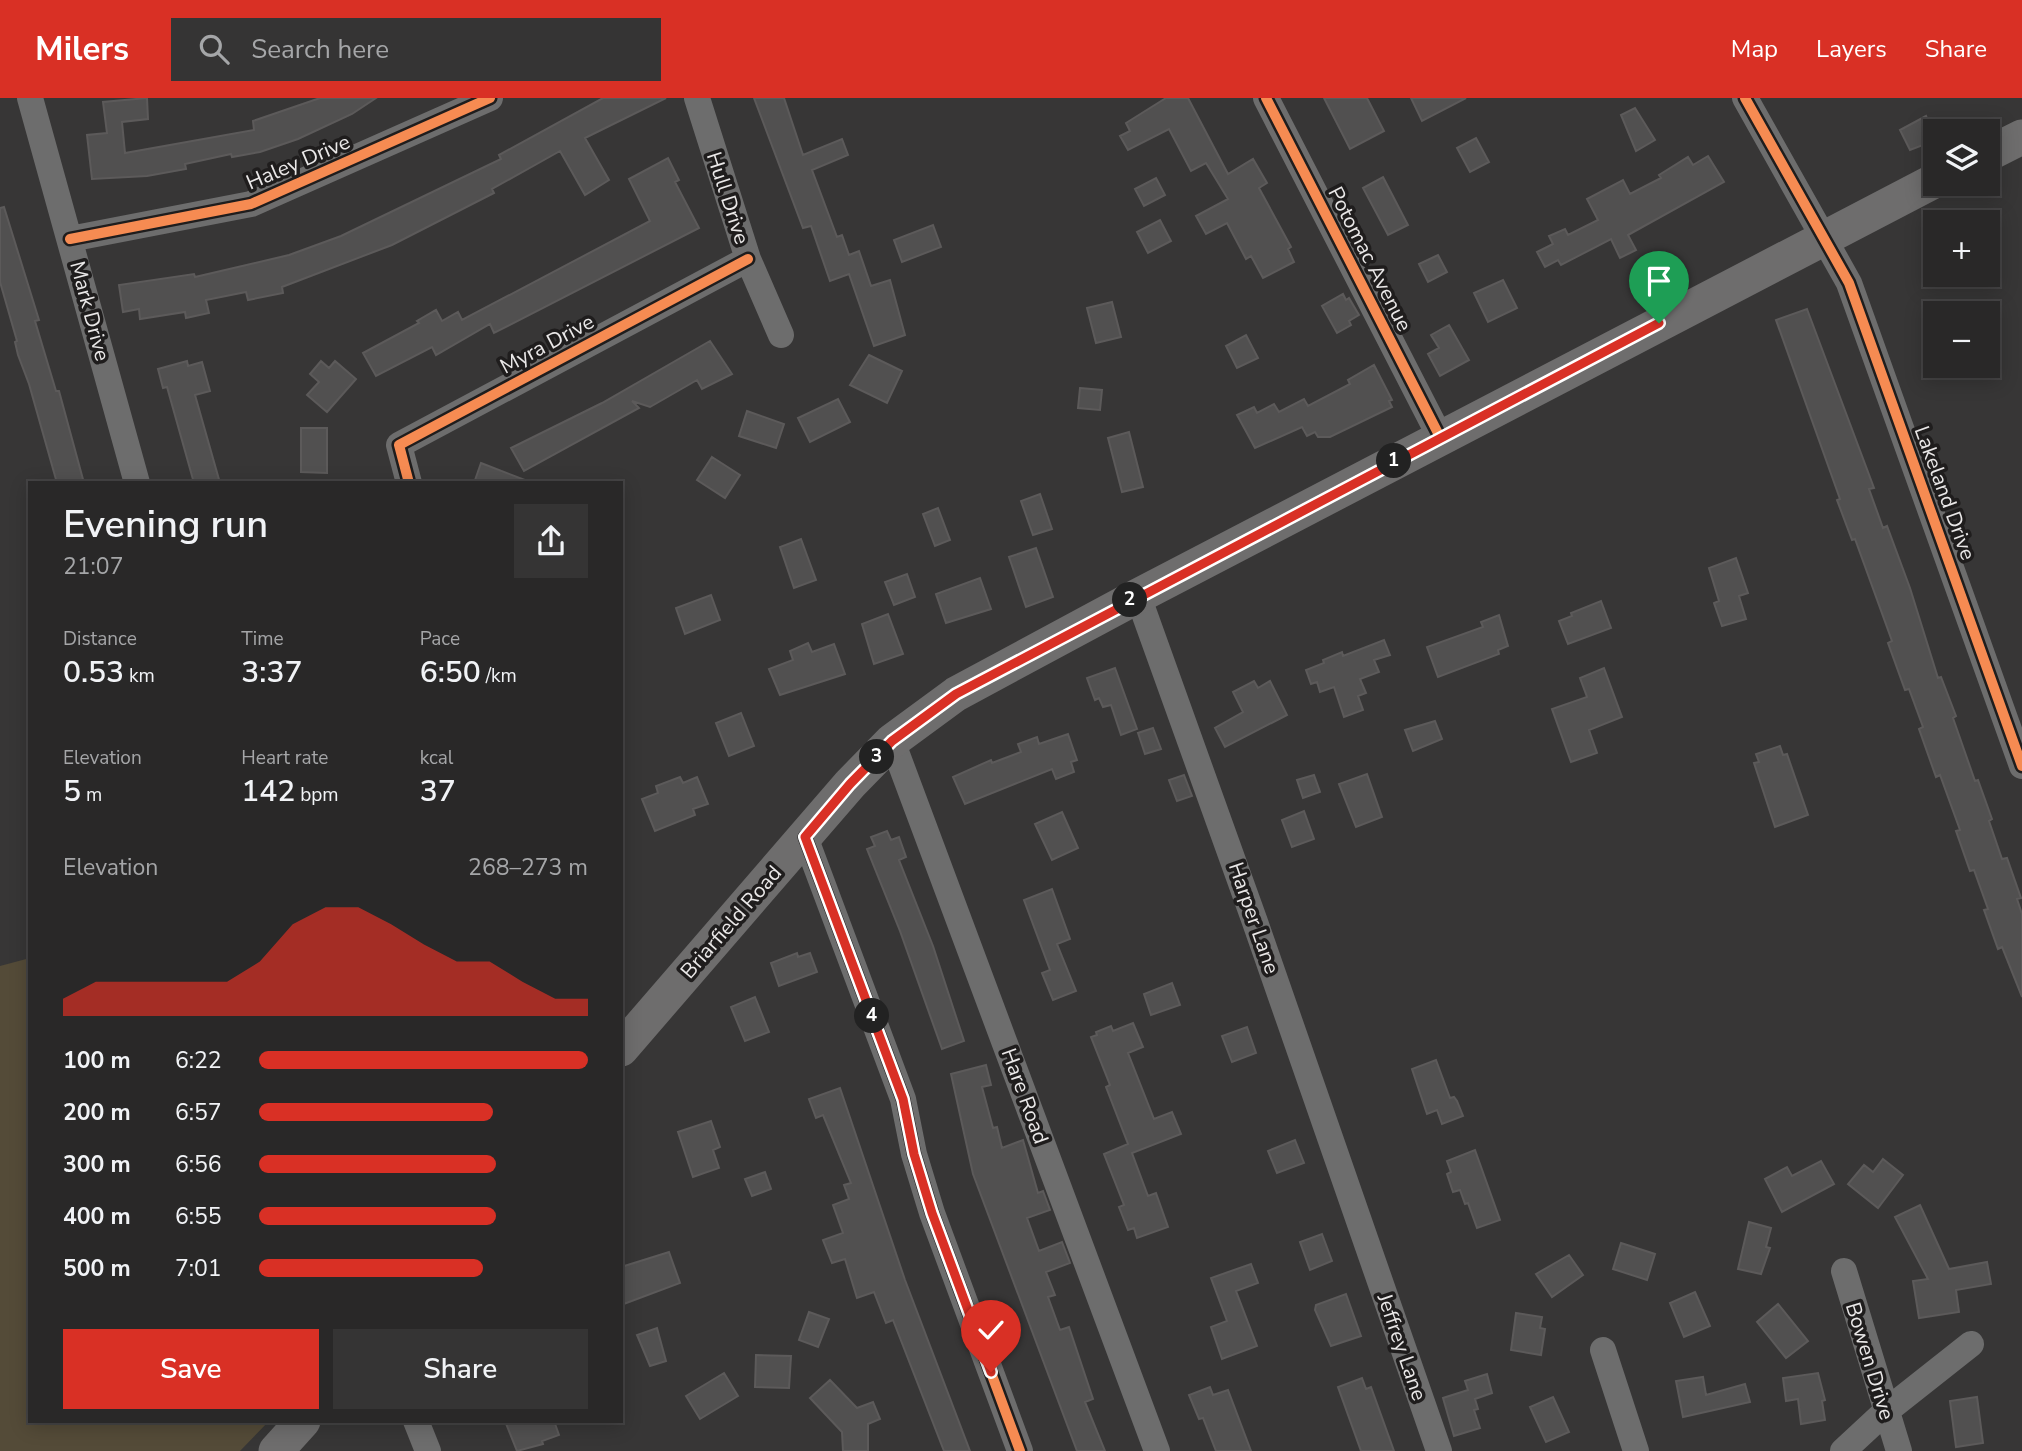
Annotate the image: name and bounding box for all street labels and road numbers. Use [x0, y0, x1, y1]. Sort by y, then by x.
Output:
street label: Haley Drive [242, 128, 354, 196]
street label: Hull Drive [700, 148, 756, 248]
street label: Potomac Avenue [1321, 182, 1419, 336]
street label: Mark Drive [63, 258, 117, 364]
street label: Myra Drive [495, 308, 599, 380]
street label: Lakeland Drive [1908, 422, 1982, 564]
street label: Harper Lane [1222, 858, 1286, 978]
street label: Briarfield Road [674, 859, 788, 985]
street label: Hare Road [995, 1044, 1055, 1148]
street label: Jeffrey Lane [1370, 1289, 1433, 1404]
street label: Bowen Drive [1839, 1299, 1901, 1423]

